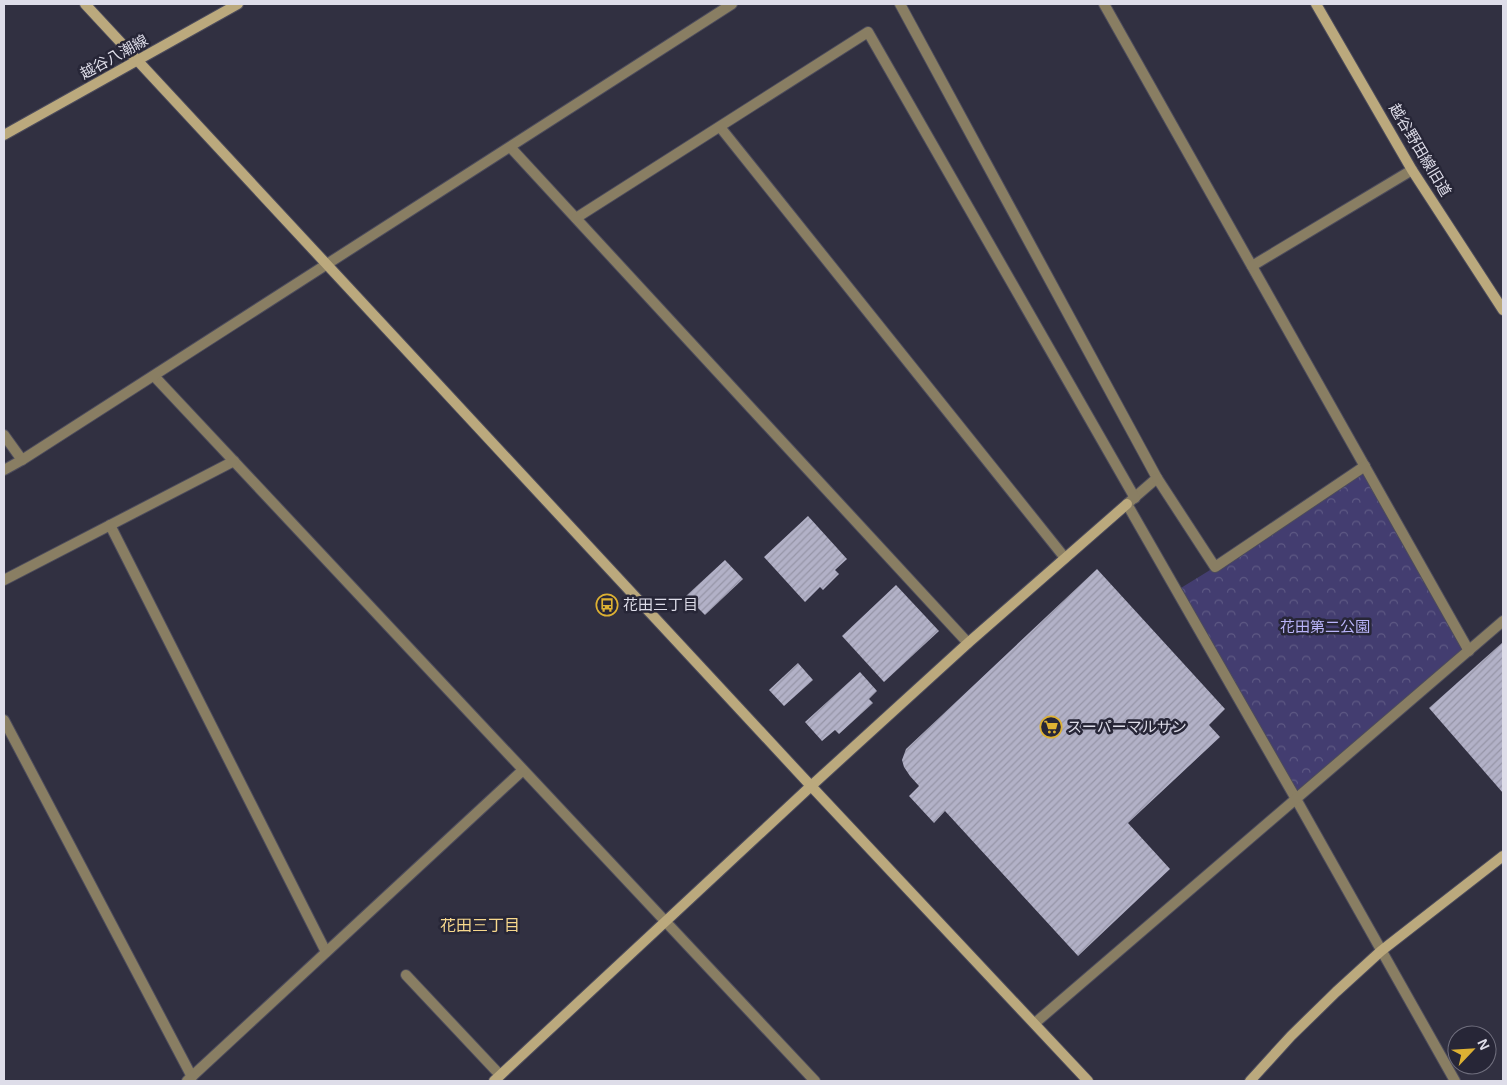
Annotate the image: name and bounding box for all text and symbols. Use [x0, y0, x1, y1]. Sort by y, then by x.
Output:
street label: 越谷八潮線 [76, 31, 151, 83]
street label: 越谷野田線旧道 [1386, 99, 1455, 199]
bus stop icon: 花田三丁目 [595, 593, 619, 617]
place label: 花田三丁目 [623, 596, 698, 613]
park label: 花田第二公園 [1280, 618, 1370, 635]
supermarket icon: スーパーマルサン [1039, 715, 1063, 739]
place label: スーパーマルサン [1067, 718, 1187, 735]
district label: 花田三丁目 [440, 917, 520, 934]
north arrow [1447, 1025, 1497, 1075]
text: N [1474, 1037, 1493, 1052]

